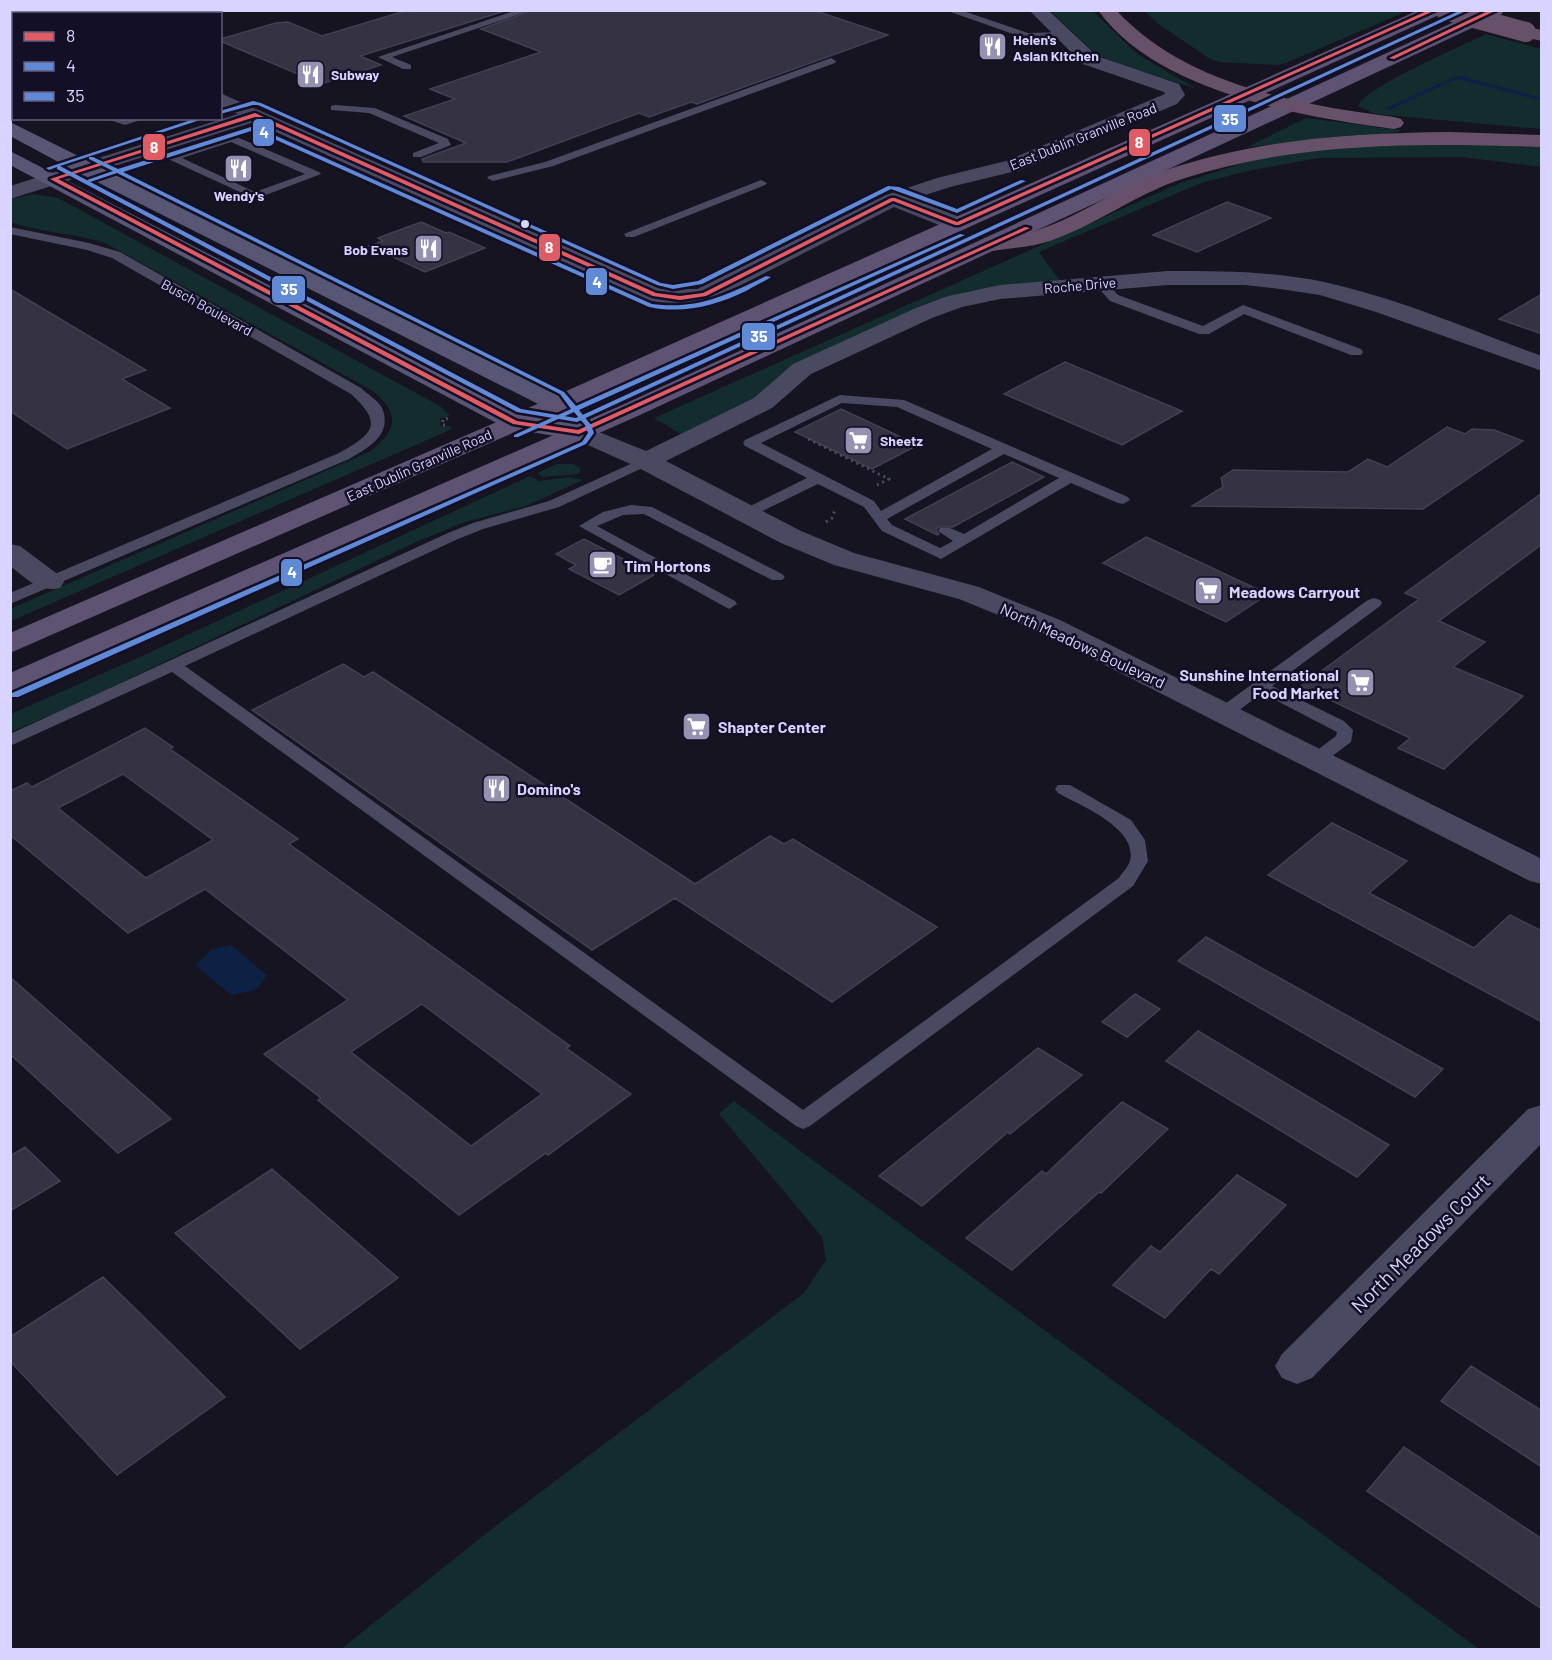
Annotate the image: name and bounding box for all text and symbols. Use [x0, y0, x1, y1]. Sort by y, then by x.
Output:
legend [12, 12, 222, 120]
text: 8 [66, 24, 75, 46]
restaurant icon: Helen's Asian Kitchen [976, 31, 1008, 63]
place label: Helen's Asian Kitchen [1013, 31, 1099, 64]
text: 4 [66, 54, 76, 76]
restaurant icon: Subway [294, 58, 326, 90]
place label: Subway [331, 66, 379, 83]
text: 35 [66, 84, 85, 106]
street label: East Dublin Granville Road [1007, 99, 1159, 173]
line badge: 35 [1213, 104, 1247, 133]
text: 35 [1221, 109, 1239, 128]
line badge: 4 [252, 118, 275, 147]
text: 4 [259, 122, 269, 141]
line badge: 8 [1128, 128, 1151, 157]
text: 8 [1135, 132, 1144, 151]
line badge: 8 [142, 133, 166, 161]
text: 8 [150, 137, 159, 156]
restaurant icon: Wendy's [223, 152, 255, 184]
place label: Wendy's [214, 187, 264, 204]
unlabelled marker [519, 218, 531, 230]
restaurant icon: Bob Evans [413, 233, 445, 265]
line badge: 8 [538, 233, 561, 262]
text: 8 [545, 237, 554, 256]
place label: Bob Evans [344, 241, 408, 258]
line badge: 4 [585, 267, 608, 296]
text: 4 [592, 272, 602, 291]
street label: Roche Drive [1043, 273, 1117, 297]
street label: Busch Boulevard [159, 275, 255, 339]
line badge: 35 [271, 275, 306, 304]
text: 35 [280, 279, 298, 298]
line badge: 35 [741, 322, 776, 351]
text: 35 [750, 326, 768, 345]
supermarket icon: Sheetz [843, 424, 875, 456]
street label: East Dublin Granville Road [344, 425, 494, 505]
place label: Sheetz [880, 432, 923, 449]
cafe icon: Tim Hortons [587, 549, 619, 581]
place label: Tim Hortons [624, 556, 711, 575]
line badge: 4 [280, 558, 303, 587]
text: 4 [287, 562, 297, 581]
supermarket icon: Meadows Carryout [1192, 575, 1224, 607]
place label: Meadows Carryout [1229, 582, 1360, 601]
street label: North Meadows Boulevard [998, 598, 1168, 692]
place label: Sunshine International Food Market [1180, 665, 1339, 702]
supermarket icon: Sunshine International Food Market [1344, 667, 1376, 699]
supermarket icon: Shapter Center [681, 710, 713, 742]
place label: Shapter Center [718, 717, 826, 736]
restaurant icon: Domino's [480, 772, 512, 804]
place label: Domino's [517, 779, 581, 798]
street label: North Meadows Court [1346, 1169, 1494, 1317]

